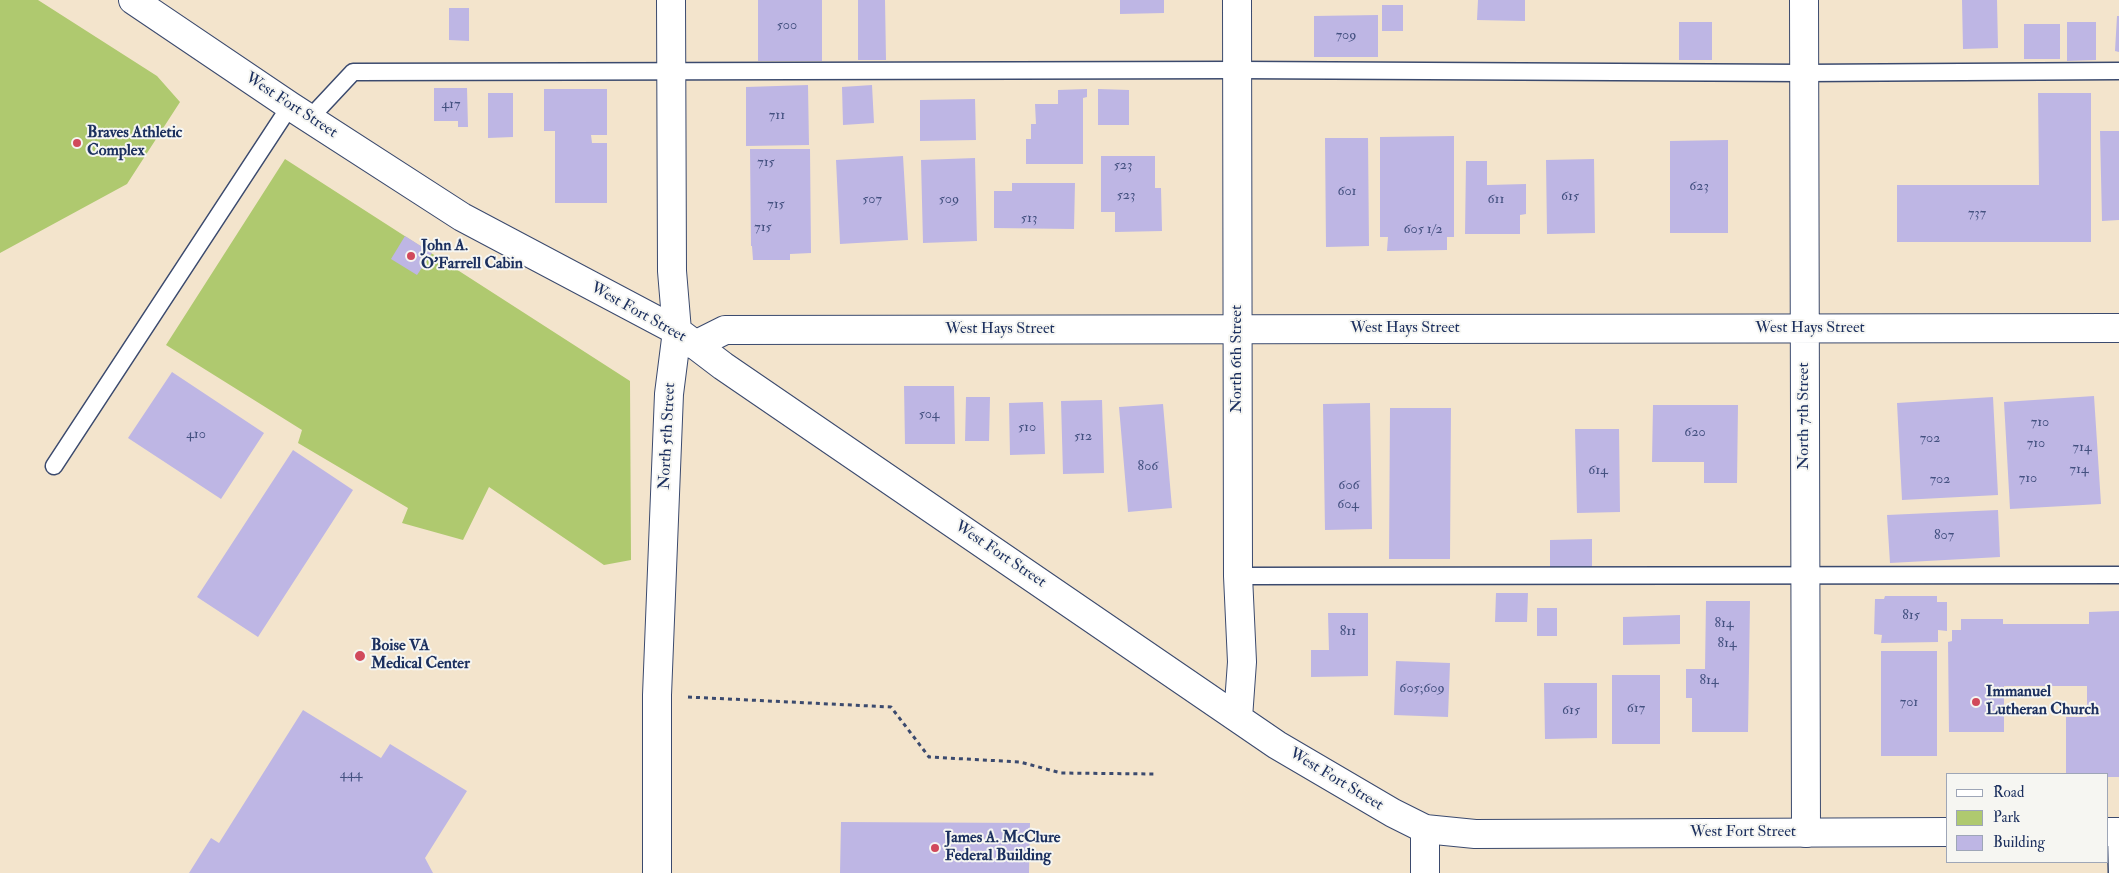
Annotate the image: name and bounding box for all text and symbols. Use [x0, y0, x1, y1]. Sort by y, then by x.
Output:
house number: 500 [777, 18, 797, 34]
house number: 709 [1336, 28, 1356, 44]
street label: West Fort Street [241, 69, 341, 143]
house number: 417 [442, 97, 460, 113]
house number: 711 [769, 108, 785, 124]
place label: Braves Athletic Complex [87, 124, 182, 162]
marker: Braves Athletic Complex [71, 137, 83, 149]
house number: 715 [757, 155, 775, 171]
house number: 523 [1114, 158, 1132, 174]
house number: 623 [1689, 179, 1709, 195]
house number: 601 [1337, 184, 1357, 200]
house number: 523 [1117, 188, 1135, 204]
house number: 615 [1561, 189, 1579, 205]
house number: 507 [862, 192, 882, 208]
house number: 509 [939, 192, 959, 208]
house number: 611 [1488, 192, 1504, 208]
house number: 715 [767, 197, 785, 213]
house number: 737 [1968, 206, 1986, 222]
house number: 513 [1021, 211, 1037, 227]
house number: 715 [754, 220, 772, 236]
house number: 605 1/2 [1403, 222, 1443, 238]
place label: John A. O'Farrell Cabin [421, 237, 523, 275]
marker: John A. O'Farrell Cabin [405, 250, 417, 262]
street label: West Fort Street [587, 279, 689, 347]
street label: North 6th Street [1228, 305, 1248, 413]
street label: West Hays Street [1350, 319, 1460, 339]
street label: West Hays Street [1755, 319, 1865, 339]
street label: West Hays Street [945, 320, 1055, 340]
street label: North 7th Street [1795, 362, 1815, 470]
street label: North 5th Street [656, 382, 680, 490]
house number: 504 [919, 407, 939, 423]
house number: 710 [2031, 415, 2049, 431]
house number: 510 [1018, 420, 1036, 436]
house number: 620 [1684, 425, 1706, 441]
house number: 410 [186, 427, 206, 443]
house number: 512 [1074, 429, 1092, 445]
house number: 702 [1920, 431, 1940, 447]
house number: 710 [2027, 436, 2045, 452]
house number: 714 [2073, 440, 2091, 456]
house number: 806 [1138, 459, 1158, 475]
house number: 714 [2070, 462, 2088, 478]
house number: 614 [1588, 463, 1608, 479]
house number: 710 [2019, 471, 2037, 487]
house number: 702 [1930, 472, 1950, 488]
house number: 606 [1338, 478, 1360, 494]
house number: 604 [1337, 497, 1359, 513]
street label: West Fort Street [951, 517, 1049, 593]
house number: 807 [1934, 528, 1954, 544]
house number: 815 [1902, 608, 1920, 624]
house number: 814 [1714, 616, 1734, 632]
house number: 811 [1340, 624, 1356, 640]
house number: 814 [1717, 636, 1737, 652]
place label: Boise VA Medical Center [371, 637, 470, 675]
marker: Boise VA Medical Center [353, 649, 367, 663]
house number: 814 [1699, 673, 1719, 689]
house number: 605;609 [1399, 681, 1445, 697]
place label: Immanuel Lutheran Church [1986, 683, 2099, 721]
house number: 701 [1900, 695, 1918, 711]
marker: Immanuel Lutheran Church [1970, 696, 1982, 708]
house number: 617 [1627, 701, 1645, 717]
house number: 615 [1562, 703, 1580, 719]
street label: West Fort Street [1286, 744, 1386, 816]
house number: 444 [340, 767, 362, 783]
legend [1946, 773, 2109, 863]
text: Road [1993, 783, 2024, 802]
text: Park [1993, 808, 2020, 827]
street label: West Fort Street [1690, 823, 1796, 843]
place label: James A. McClure Federal Building [945, 829, 1061, 867]
text: Building [1993, 833, 2045, 852]
marker: James A. McClure Federal Building [929, 842, 941, 854]

